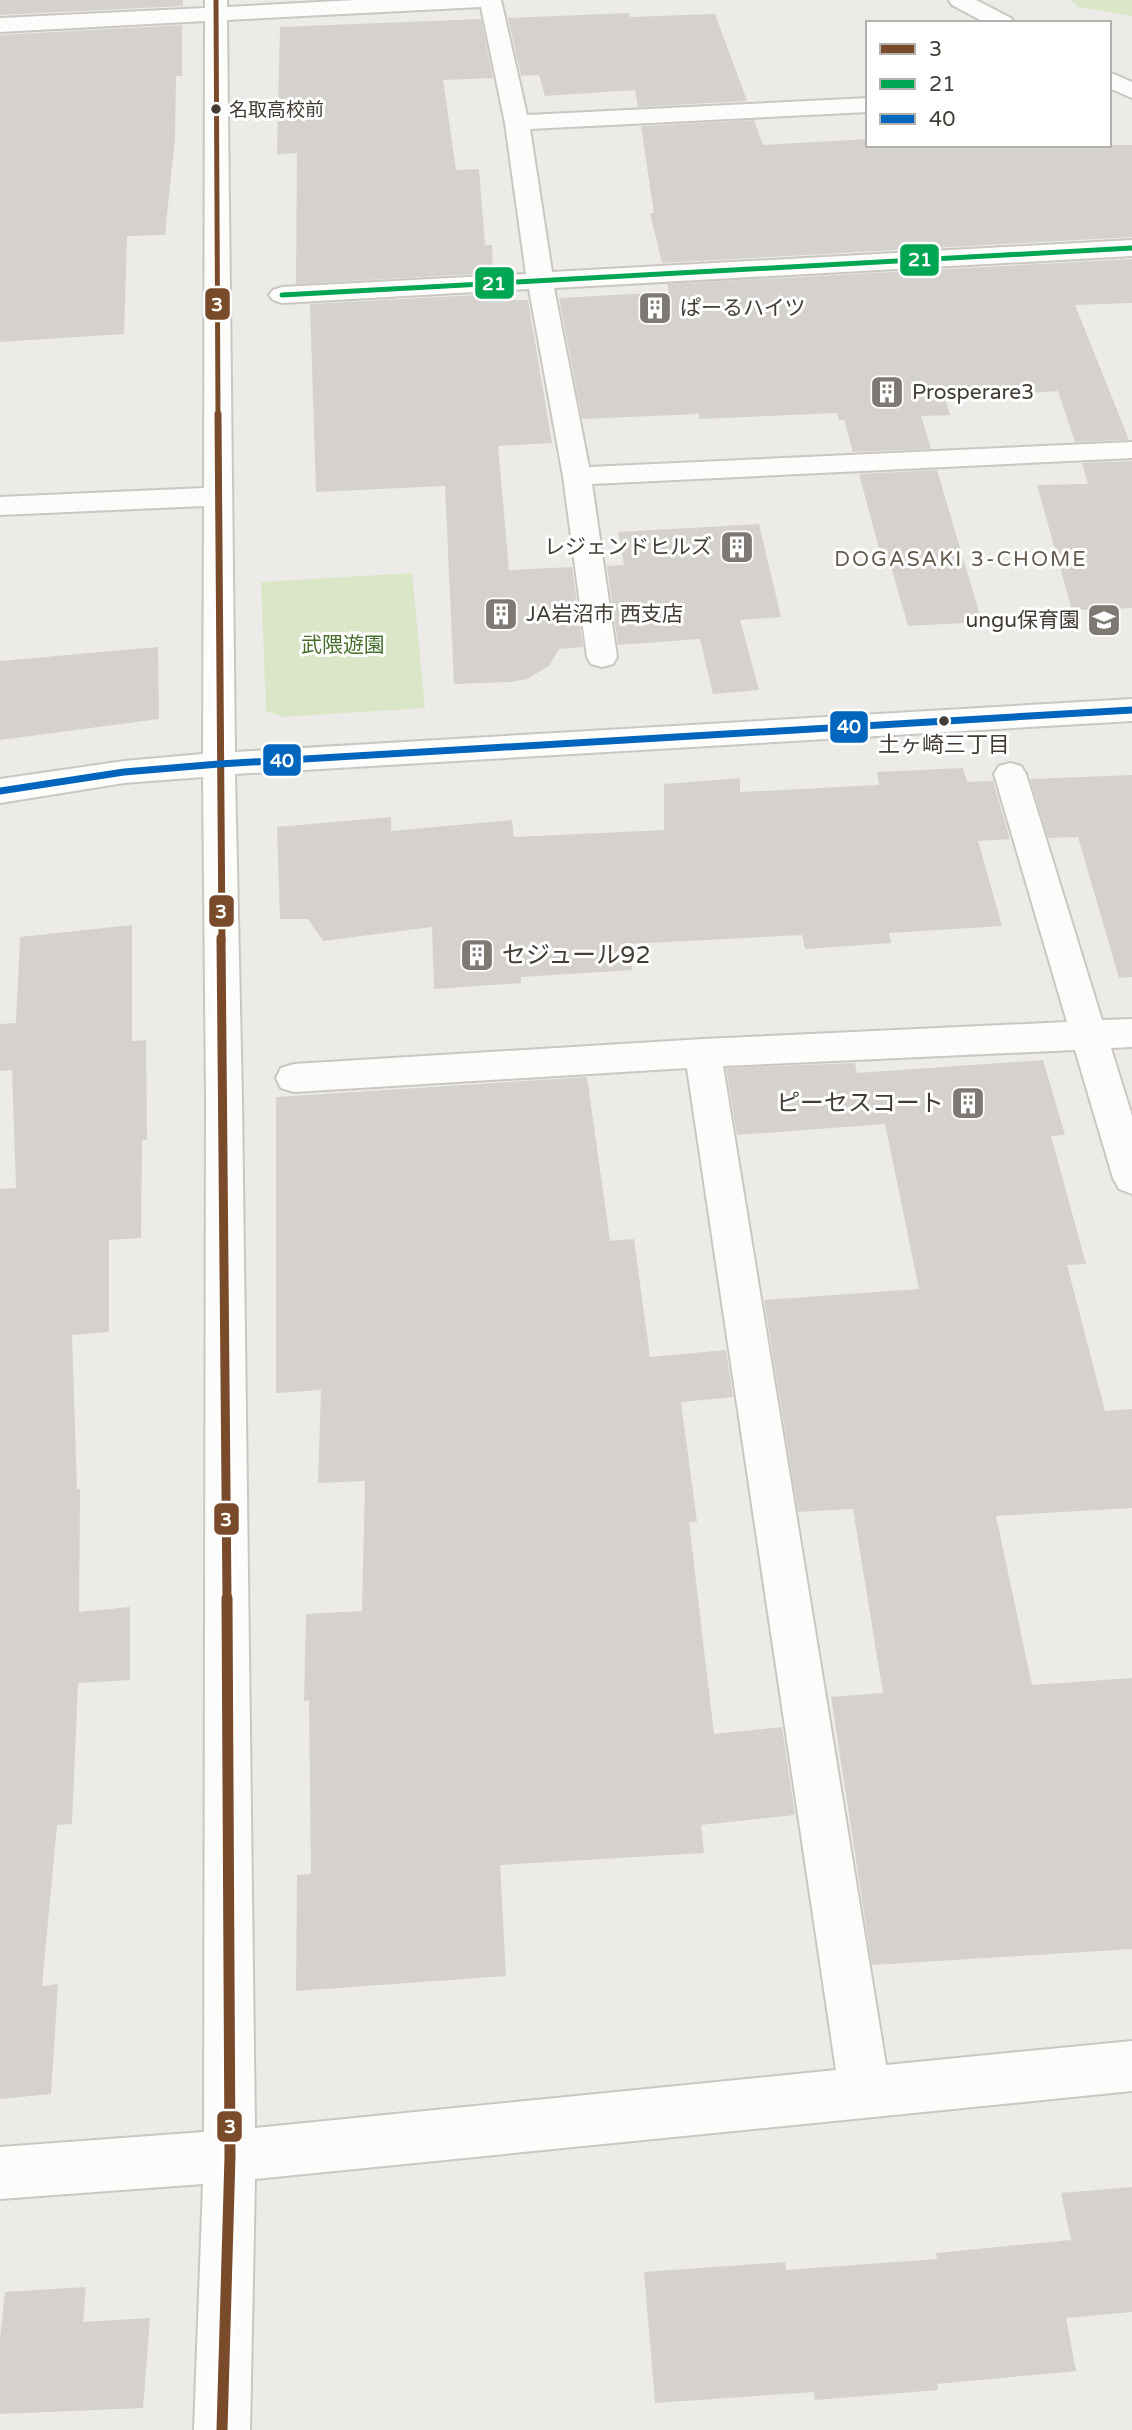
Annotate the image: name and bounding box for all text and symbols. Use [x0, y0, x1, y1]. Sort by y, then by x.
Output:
legend [866, 21, 1111, 147]
text: 3 [929, 37, 942, 62]
text: 21 [929, 72, 955, 97]
place label: 名取高校前 [229, 99, 324, 121]
marker: 名取高校前 [209, 102, 223, 116]
text: 40 [929, 107, 955, 132]
line badge: 21 [899, 243, 940, 277]
text: 21 [908, 249, 932, 271]
line badge: 21 [474, 266, 515, 300]
text: 21 [482, 273, 506, 295]
line badge: 3 [204, 287, 231, 321]
building icon: ぱーるハイツ [636, 289, 674, 327]
text: 3 [211, 294, 223, 316]
place label: ぱーるハイツ [680, 296, 806, 321]
building icon: Prosperare3 [868, 373, 906, 411]
place label: Prosperare3 [912, 380, 1034, 405]
building icon: レジェンドヒルズ [718, 528, 756, 566]
place label: レジェンドヒルズ [544, 535, 712, 560]
district label: DOGASAKI 3-CHOME [834, 547, 1088, 572]
building icon: JA岩沼市 西支店 [482, 595, 520, 633]
school or university icon: ungu保育園 [1085, 601, 1123, 639]
place label: JA岩沼市 西支店 [526, 602, 683, 627]
place label: ungu保育園 [965, 608, 1080, 633]
park label: 武隈遊園 [301, 633, 385, 658]
line badge: 40 [829, 710, 869, 744]
marker: 土ヶ崎三丁目 [937, 714, 951, 728]
text: 40 [837, 716, 861, 738]
place label: 土ヶ崎三丁目 [878, 732, 1010, 758]
line badge: 40 [262, 743, 302, 777]
text: 40 [270, 750, 294, 772]
line badge: 3 [208, 894, 235, 928]
text: 3 [215, 901, 227, 923]
building icon: セジュール92 [458, 936, 496, 974]
place label: セジュール92 [502, 941, 650, 970]
building icon: ピーセスコート [949, 1084, 987, 1122]
place label: ピーセスコート [776, 1089, 944, 1118]
line badge: 3 [213, 1502, 240, 1536]
text: 3 [220, 1509, 232, 1531]
line badge: 3 [216, 2110, 243, 2143]
text: 3 [224, 2116, 236, 2138]

